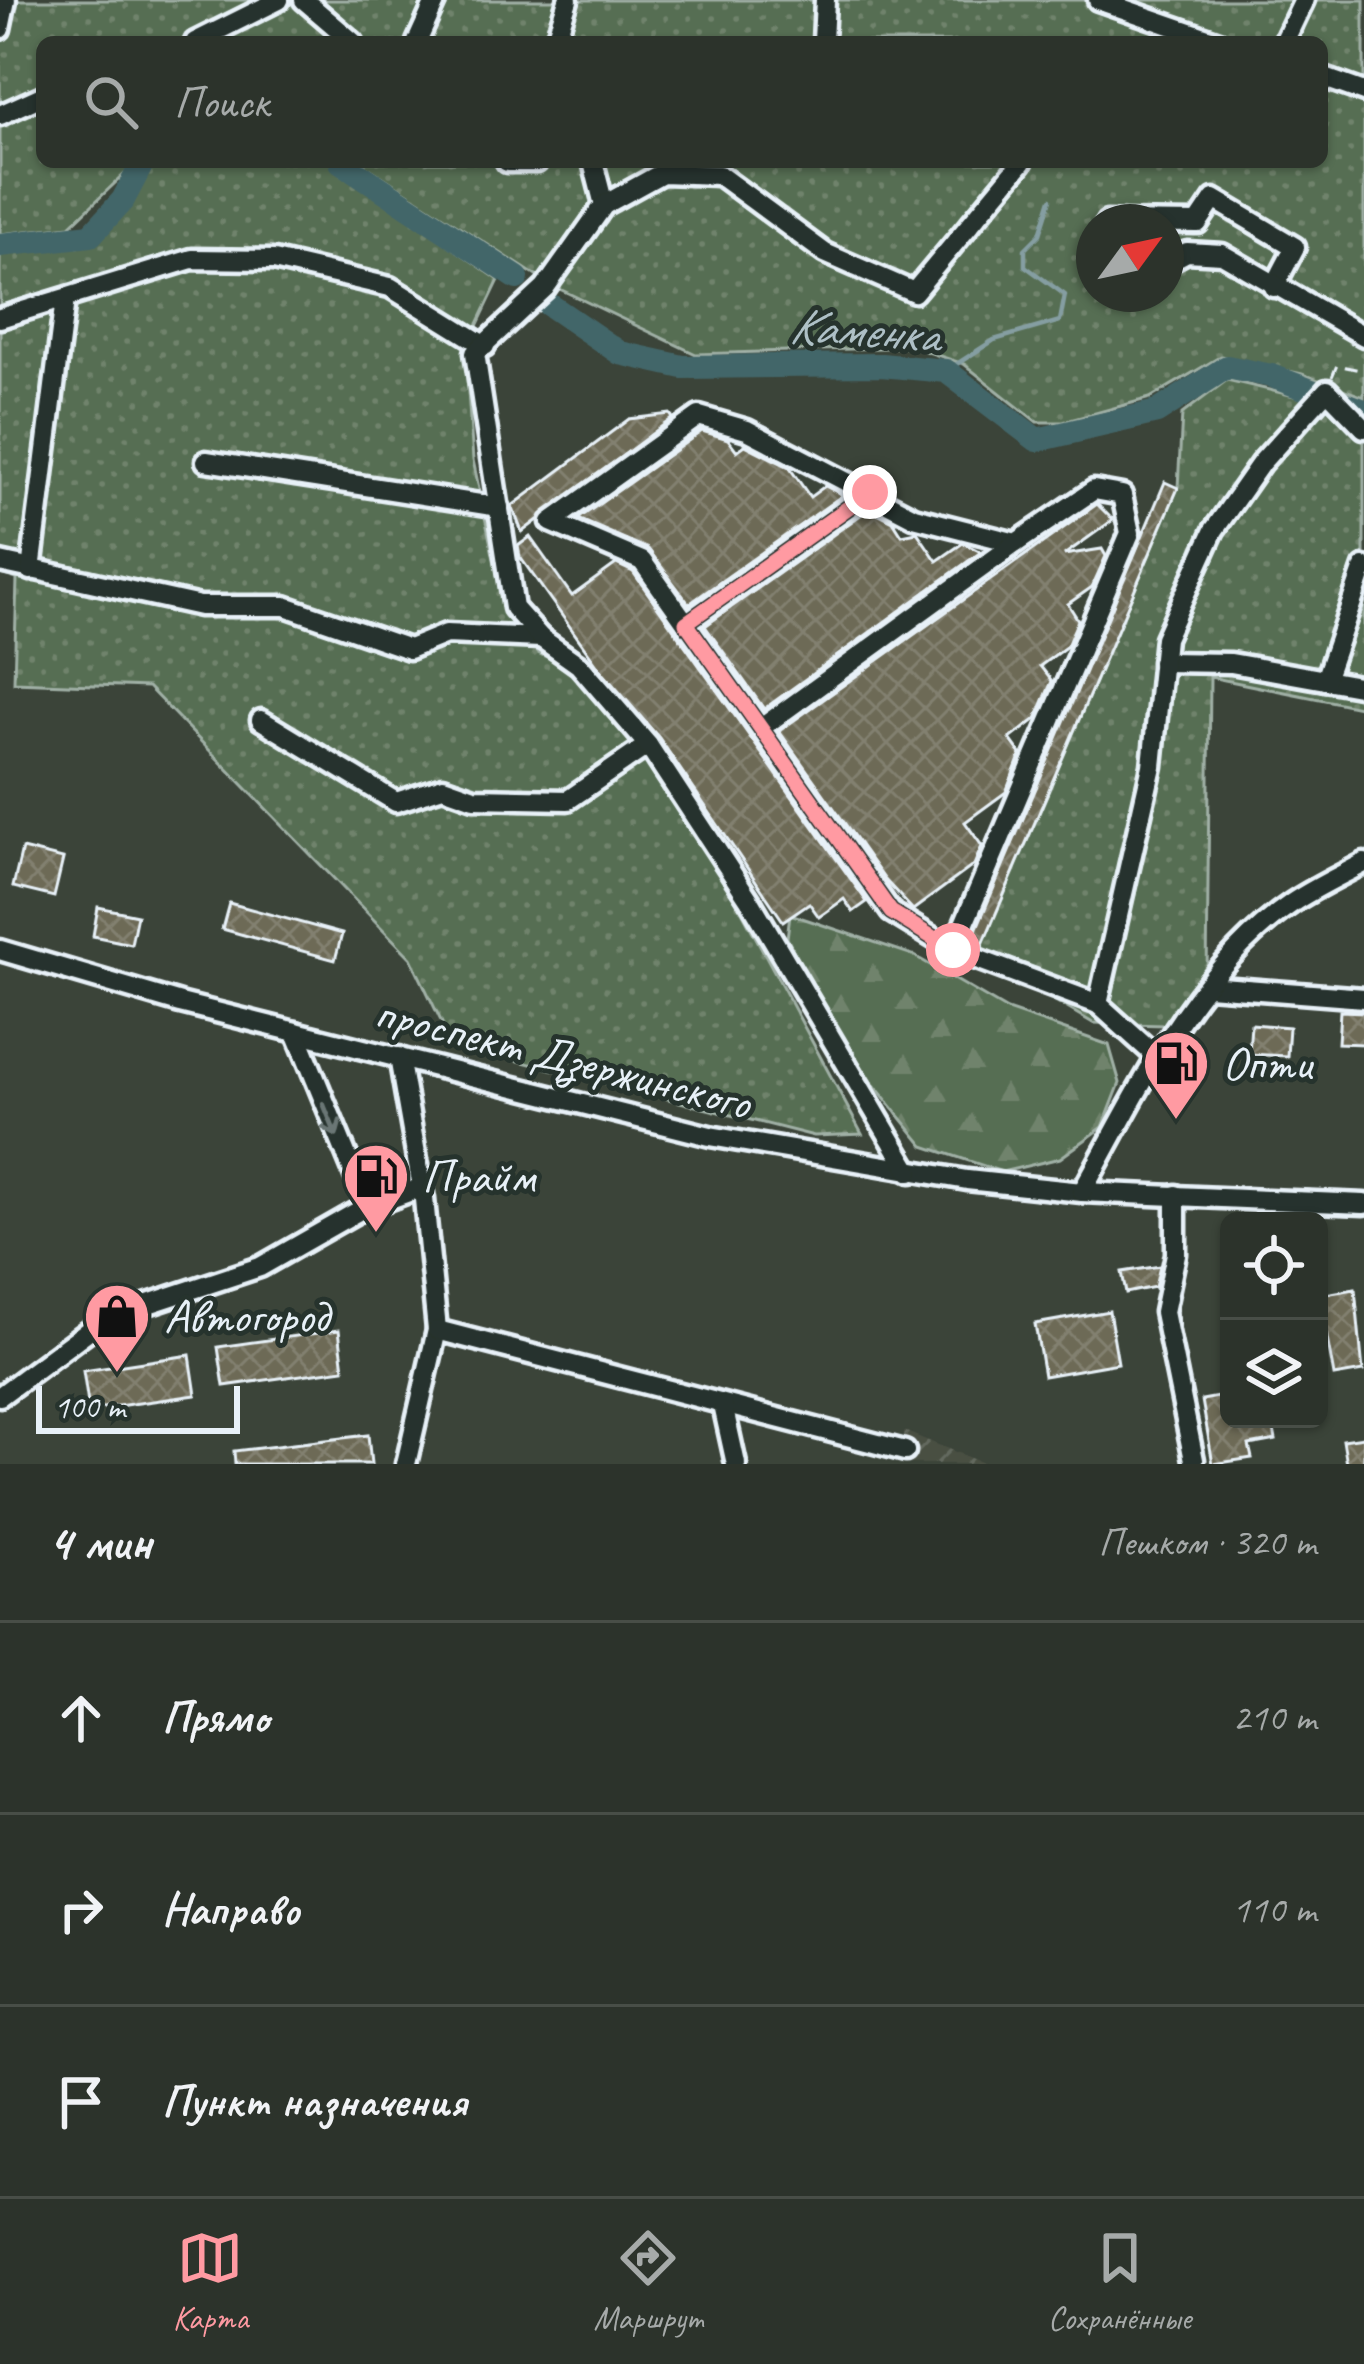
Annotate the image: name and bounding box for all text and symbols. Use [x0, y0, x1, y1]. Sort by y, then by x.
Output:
search box [36, 36, 1328, 168]
icon: search [78, 69, 144, 135]
text: Поиск [174, 74, 269, 131]
north arrow [1076, 204, 1184, 312]
water label: Каменка [788, 293, 946, 367]
route end [843, 465, 897, 519]
route start [926, 923, 980, 977]
street label: проспект Дзержинского [369, 981, 759, 1133]
fuel station icon: Опти [1141, 1028, 1211, 1122]
place label: Опти [1222, 1033, 1315, 1093]
one-way arrow [321, 1101, 342, 1138]
fuel station icon: Прайм [341, 1141, 411, 1235]
place label: Прайм [422, 1146, 537, 1206]
map controls [1220, 1212, 1328, 1428]
button: locate [1220, 1212, 1328, 1320]
shop icon: Автогород [82, 1281, 152, 1375]
place label: Автогород [164, 1286, 334, 1346]
button: layers [1220, 1320, 1328, 1428]
scale bar [36, 1380, 240, 1433]
text: 100 m [54, 1386, 125, 1428]
text: 4 мин [48, 1510, 152, 1574]
text: Пешком · 320 m [1098, 1518, 1316, 1567]
icon: ahead [48, 1685, 114, 1751]
text: Прямо [162, 1689, 269, 1746]
text: 210 m [1232, 1693, 1316, 1742]
icon: right [48, 1877, 114, 1943]
text: Направо [162, 1881, 300, 1938]
text: 110 m [1232, 1885, 1316, 1934]
icon: arrive [48, 2069, 114, 2135]
text: Пункт назначения [162, 2073, 467, 2130]
tab: Карта [173, 2225, 248, 2339]
tab: Маршрут [594, 2225, 703, 2339]
tab: Сохранённые [1048, 2225, 1191, 2339]

